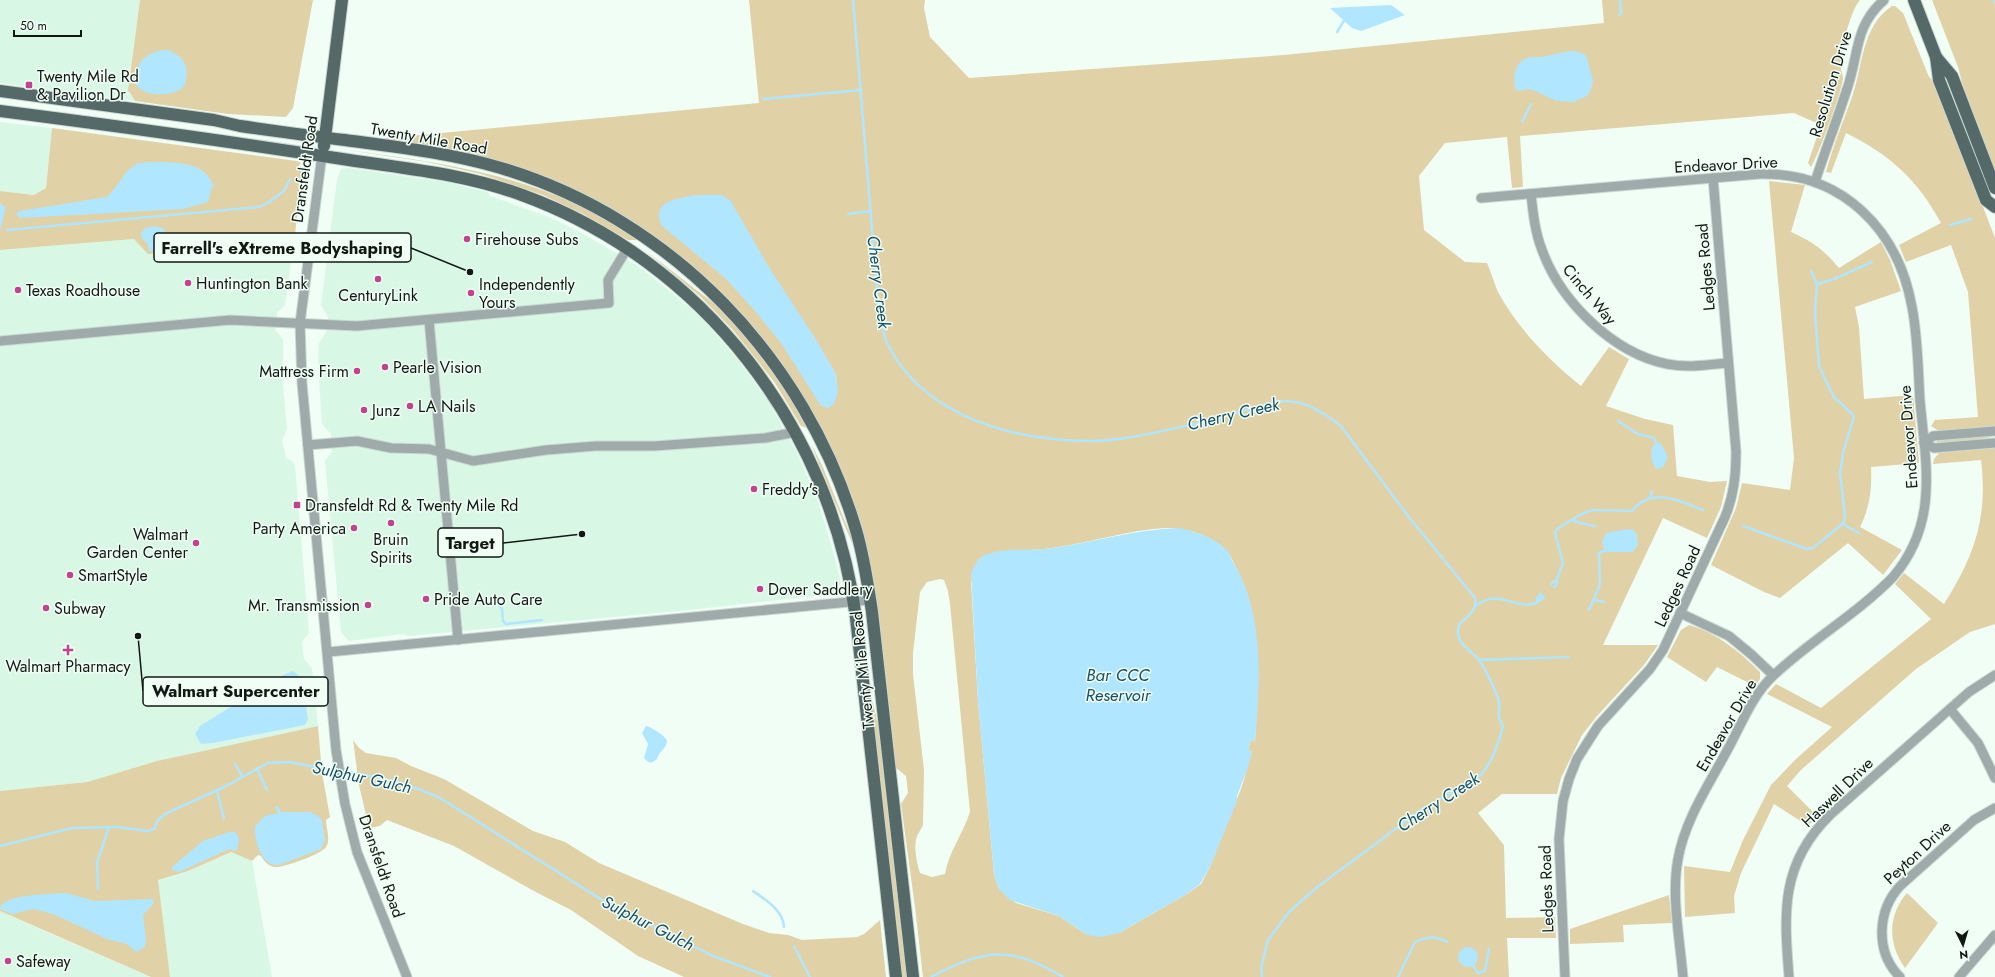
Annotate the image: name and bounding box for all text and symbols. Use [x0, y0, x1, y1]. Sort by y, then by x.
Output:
scale bar [14, 12, 81, 38]
text: 50 m [20, 17, 47, 35]
street label: Resolution Drive [1803, 28, 1858, 140]
place label: Twenty Mile Rd & Pavilion Dr [37, 65, 139, 106]
marker: Twenty Mile Rd & Pavilion Dr [24, 80, 34, 90]
street label: Dransfeldt Road [286, 114, 323, 224]
street label: Twenty Mile Road [369, 117, 489, 160]
street label: Endeavor Drive [1674, 150, 1778, 179]
street label: Ledges Road [1690, 222, 1721, 312]
place label: Firehouse Subs [475, 228, 578, 251]
callout: Farrell's eXtreme Bodyshaping [154, 233, 411, 262]
marker: Firehouse Subs [462, 234, 472, 244]
water label: Cherry Creek [861, 234, 897, 331]
text: Farrell's eXtreme Bodyshaping [161, 236, 403, 260]
street label: Cinch Way [1557, 259, 1623, 331]
place label: Huntington Bank [196, 272, 309, 295]
place label: Independently Yours [479, 273, 576, 314]
marker: CenturyLink [373, 274, 383, 284]
marker: Huntington Bank [183, 278, 193, 288]
place label: Texas Roadhouse [26, 279, 140, 302]
place label: CenturyLink [338, 284, 419, 307]
marker: Texas Roadhouse [13, 285, 23, 295]
marker: Independently Yours [466, 288, 476, 298]
place label: Pearle Vision [393, 356, 482, 379]
place label: Mattress Firm [259, 360, 349, 383]
marker: Pearle Vision [380, 362, 390, 372]
marker: Mattress Firm [352, 366, 362, 376]
street label: Endeavor Drive [1893, 385, 1924, 489]
water label: Cherry Creek [1185, 392, 1282, 436]
place label: LA Nails [418, 395, 475, 418]
place label: Junz [370, 399, 401, 422]
marker: LA Nails [405, 401, 415, 411]
marker: Junz [359, 405, 369, 415]
place label: Freddy's [762, 478, 818, 501]
marker: Freddy's [749, 484, 759, 494]
place label: Dransfeldt Rd & Twenty Mile Rd [305, 494, 519, 517]
marker: Dransfeldt Rd & Twenty Mile Rd [292, 500, 302, 510]
place label: Party America [253, 517, 346, 540]
marker: Bruin Spirits [386, 518, 396, 528]
place label: Walmart Garden Center [87, 523, 189, 564]
marker: Party America [349, 523, 359, 533]
place label: Bruin Spirits [370, 528, 412, 569]
callout: Target [438, 528, 503, 557]
text: Target [445, 531, 495, 555]
marker: Walmart Garden Center [191, 538, 201, 548]
street label: Ledges Road [1649, 542, 1706, 631]
place label: SmartStyle [78, 564, 148, 587]
marker: SmartStyle [65, 570, 75, 580]
place label: Dover Saddlery [768, 578, 873, 601]
marker: Dover Saddlery [755, 584, 765, 594]
place label: Pride Auto Care [434, 588, 542, 611]
place label: Mr. Transmission [248, 594, 360, 617]
marker: Pride Auto Care [421, 594, 431, 604]
place label: Subway [54, 597, 107, 620]
marker: Mr. Transmission [363, 600, 373, 610]
marker: Subway [41, 603, 51, 613]
street label: Twenty Mile Road [845, 610, 880, 730]
marker: Walmart Pharmacy [63, 645, 73, 655]
place label: Walmart Pharmacy [5, 655, 132, 678]
water label: Bar CCC Reservoir [1085, 663, 1152, 707]
street label: Endeavor Drive [1691, 675, 1762, 776]
callout: Walmart Supercenter [143, 677, 328, 706]
text: Walmart Supercenter [152, 679, 320, 703]
street label: Haswell Drive [1796, 752, 1878, 833]
water label: Sulphur Gulch [310, 755, 414, 799]
water label: Cherry Creek [1392, 766, 1484, 838]
street label: Dransfeldt Road [353, 812, 410, 921]
street label: Peyton Drive [1879, 815, 1956, 890]
street label: Ledges Road [1533, 845, 1560, 933]
water label: Sulphur Gulch [598, 889, 698, 957]
north arrow [1943, 925, 1983, 965]
text: N [1959, 947, 1969, 963]
place label: Safeway [16, 950, 72, 973]
marker: Safeway [3, 956, 13, 966]

